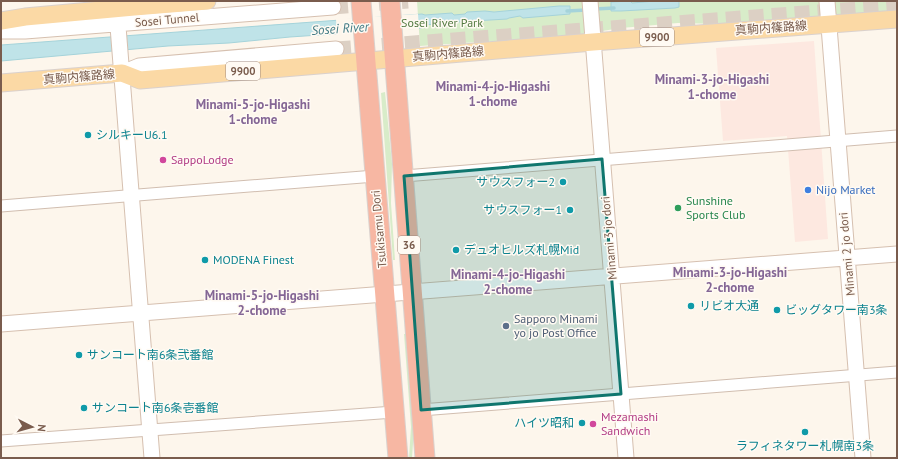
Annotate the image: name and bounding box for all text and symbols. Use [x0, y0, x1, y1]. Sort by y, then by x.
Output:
street label: Sosei Tunnel [134, 9, 200, 30]
park label: Sosei River Park [401, 15, 483, 30]
water label: Sosei River [311, 18, 370, 39]
street label: 真駒内篠路線 [735, 18, 807, 37]
road number: 9900 [640, 28, 674, 46]
street label: 真駒内篠路線 [411, 43, 484, 64]
road number: 9900 [226, 62, 260, 80]
street label: 真駒内篠路線 [42, 66, 115, 87]
district label: Minami-3-jo-Higashi 1-chome [655, 71, 769, 103]
district label: Minami-4-jo-Higashi 1-chome [436, 78, 550, 110]
district label: Minami-5-jo-Higashi 1-chome [196, 96, 310, 128]
place label: シルキーU6.1 [96, 127, 167, 142]
marker: シルキーU6.1 [83, 130, 93, 140]
place label: SappoLodge [171, 152, 234, 167]
marker: SappoLodge [158, 155, 168, 165]
place label: サウスフォー2 [476, 174, 555, 189]
marker: サウスフォー2 [558, 177, 568, 187]
place label: Nijo Market [816, 182, 875, 197]
marker: Nijo Market [803, 185, 813, 195]
street label: Tsukisamu Dori [368, 190, 389, 268]
place label: Sunshine Sports Club [686, 193, 745, 222]
street label: Minami 3 jo dori [597, 195, 620, 281]
place label: サウスフォー1 [483, 202, 562, 217]
marker: Sunshine Sports Club [673, 203, 683, 213]
marker: サウスフォー1 [565, 205, 575, 215]
street label: Minami 2 jo dori [835, 211, 858, 297]
road number: 36 [398, 236, 420, 254]
place label: デュオヒルズ札幌Mid [464, 242, 579, 257]
marker: デュオヒルズ札幌Mid [451, 245, 461, 255]
place label: MODENA Finest [213, 252, 294, 267]
marker: MODENA Finest [200, 255, 210, 265]
district label: Minami-3-jo-Higashi 2-chome [673, 264, 787, 296]
district label: Minami-4-jo-Higashi 2-chome [451, 266, 565, 298]
district label: Minami-5-jo-Higashi 2-chome [205, 287, 319, 319]
place label: リビオ大通 [699, 298, 759, 313]
marker: リビオ大通 [686, 301, 696, 311]
place label: ビッグタワー南3条 [785, 302, 888, 317]
marker: ビッグタワー南3条 [772, 305, 782, 315]
place label: Sapporo Minami yo jo Post Office [514, 311, 598, 340]
marker: Sapporo Minami yo jo Post Office [501, 321, 511, 331]
place label: サンコート南6条弐番館 [87, 347, 214, 362]
marker: サンコート南6条弐番館 [74, 350, 84, 360]
place label: サンコート南6条壱番館 [92, 400, 219, 415]
marker: サンコート南6条壱番館 [79, 403, 89, 413]
north arrow [12, 407, 52, 447]
place label: Mezamashi Sandwich [601, 409, 658, 438]
place label: ハイツ昭和 [514, 415, 574, 430]
marker: ハイツ昭和 [577, 418, 587, 428]
marker: Mezamashi Sandwich [588, 419, 598, 429]
text: N [35, 424, 49, 432]
marker: ラフィネタワー札幌南3条 [800, 427, 810, 437]
place label: ラフィネタワー札幌南3条 [736, 438, 874, 453]

